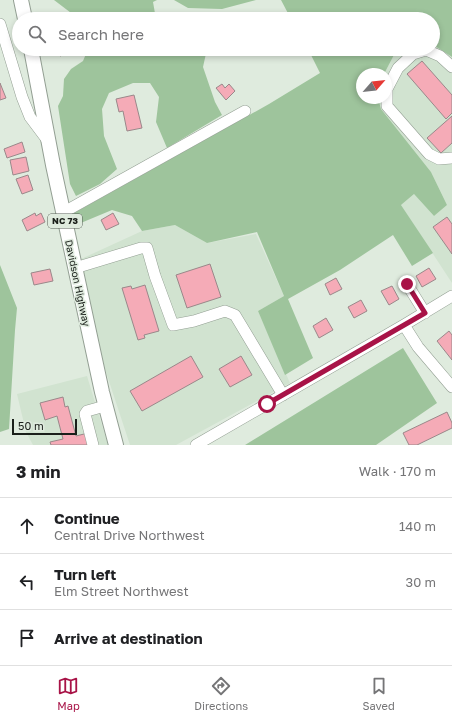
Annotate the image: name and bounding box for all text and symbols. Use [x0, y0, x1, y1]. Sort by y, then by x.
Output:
search box [12, 12, 440, 56]
icon: search [26, 23, 48, 45]
text: Search here [58, 25, 144, 43]
north arrow [356, 68, 392, 104]
road number: NC 73 [48, 214, 82, 228]
street label: Davidson Highway [63, 239, 93, 328]
route end [398, 275, 416, 293]
route start [258, 395, 276, 413]
scale bar [12, 417, 77, 436]
text: 50 m [18, 419, 44, 432]
text: 3 min [16, 461, 60, 482]
text: Walk · 170 m [359, 463, 436, 479]
text: Continue [54, 509, 120, 527]
icon: ahead [16, 515, 38, 537]
text: 140 m [399, 518, 436, 534]
text: Central Drive Northwest [54, 527, 205, 543]
text: Turn left [54, 565, 116, 583]
icon: left [16, 571, 38, 593]
text: 30 m [406, 574, 436, 590]
text: Elm Street Northwest [54, 583, 189, 599]
icon: arrive [16, 627, 38, 649]
text: Arrive at destination [54, 629, 203, 647]
tab: Map [57, 675, 80, 712]
tab: Directions [194, 675, 248, 712]
tab: Saved [363, 675, 395, 712]

